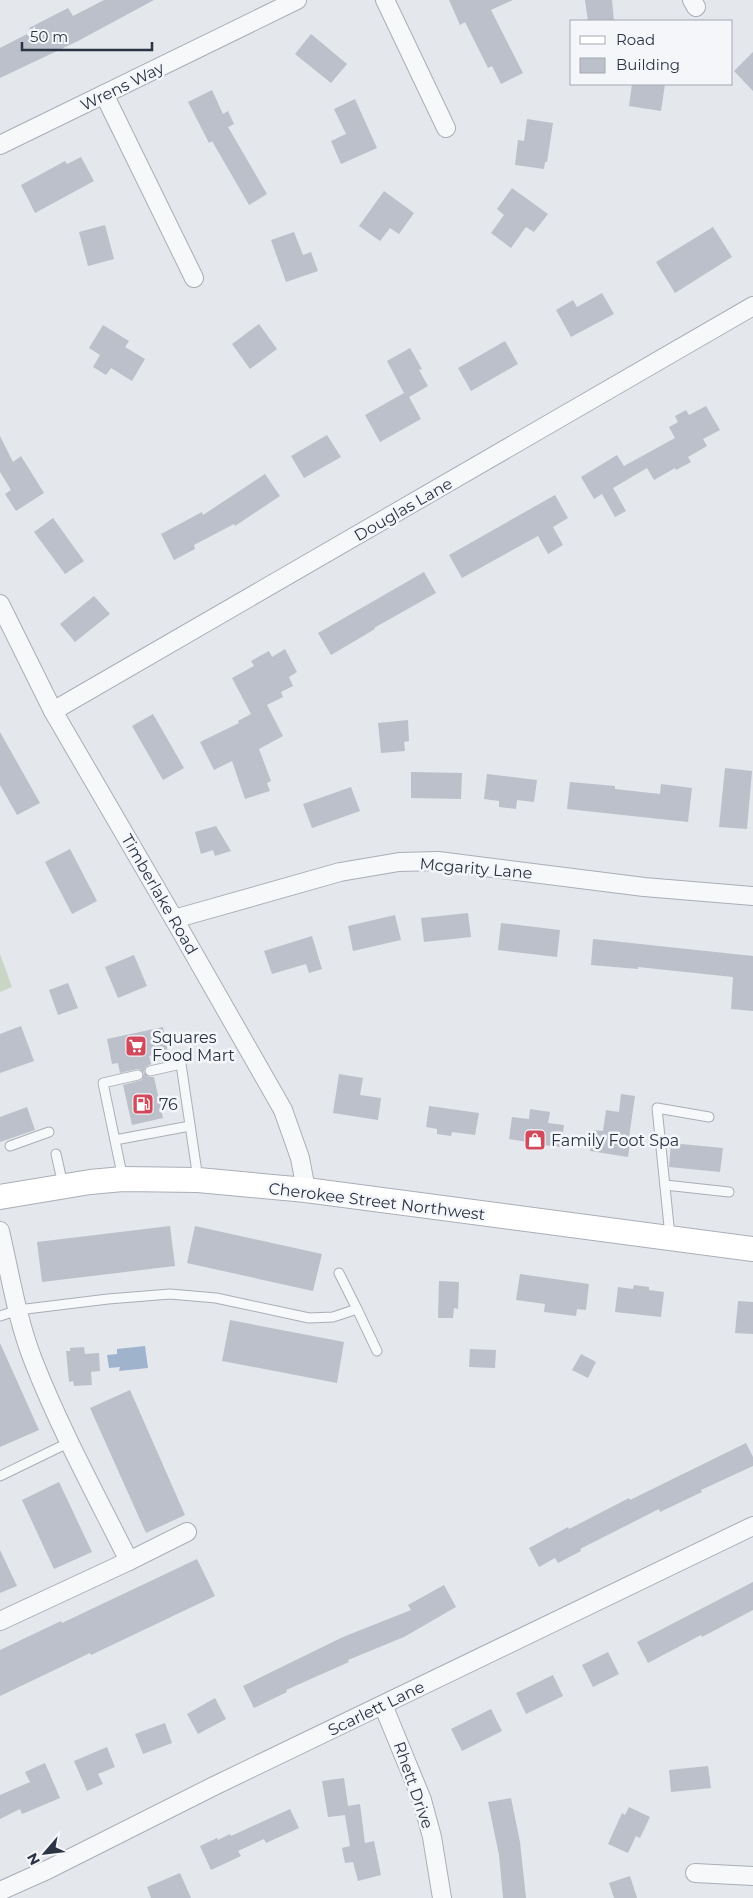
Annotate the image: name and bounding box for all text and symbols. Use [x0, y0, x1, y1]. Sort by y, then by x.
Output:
scale bar [22, 20, 152, 52]
legend [570, 20, 733, 85]
text: 50 m [30, 27, 68, 46]
text: Road [616, 30, 655, 49]
text: Building [616, 55, 680, 74]
street label: Wrens Way [77, 58, 167, 115]
street label: Douglas Lane [351, 474, 456, 545]
street label: Timberlake Road [117, 831, 202, 958]
street label: Mcgarity Lane [419, 854, 533, 883]
place label: Squares Food Mart [152, 1028, 235, 1065]
supermarket icon: Squares Food Mart [124, 1034, 148, 1058]
fuel station icon: 76 [131, 1092, 155, 1116]
place label: 76 [159, 1095, 178, 1114]
shop icon: Family Foot Spa [523, 1128, 547, 1152]
place label: Family Foot Spa [551, 1131, 679, 1150]
street label: Cherokee Street Northwest [268, 1179, 487, 1224]
street label: Scarlett Lane [325, 1677, 428, 1740]
street label: Rhett Drive [390, 1739, 437, 1831]
north arrow [20, 1828, 70, 1878]
text: N [23, 1850, 44, 1868]

